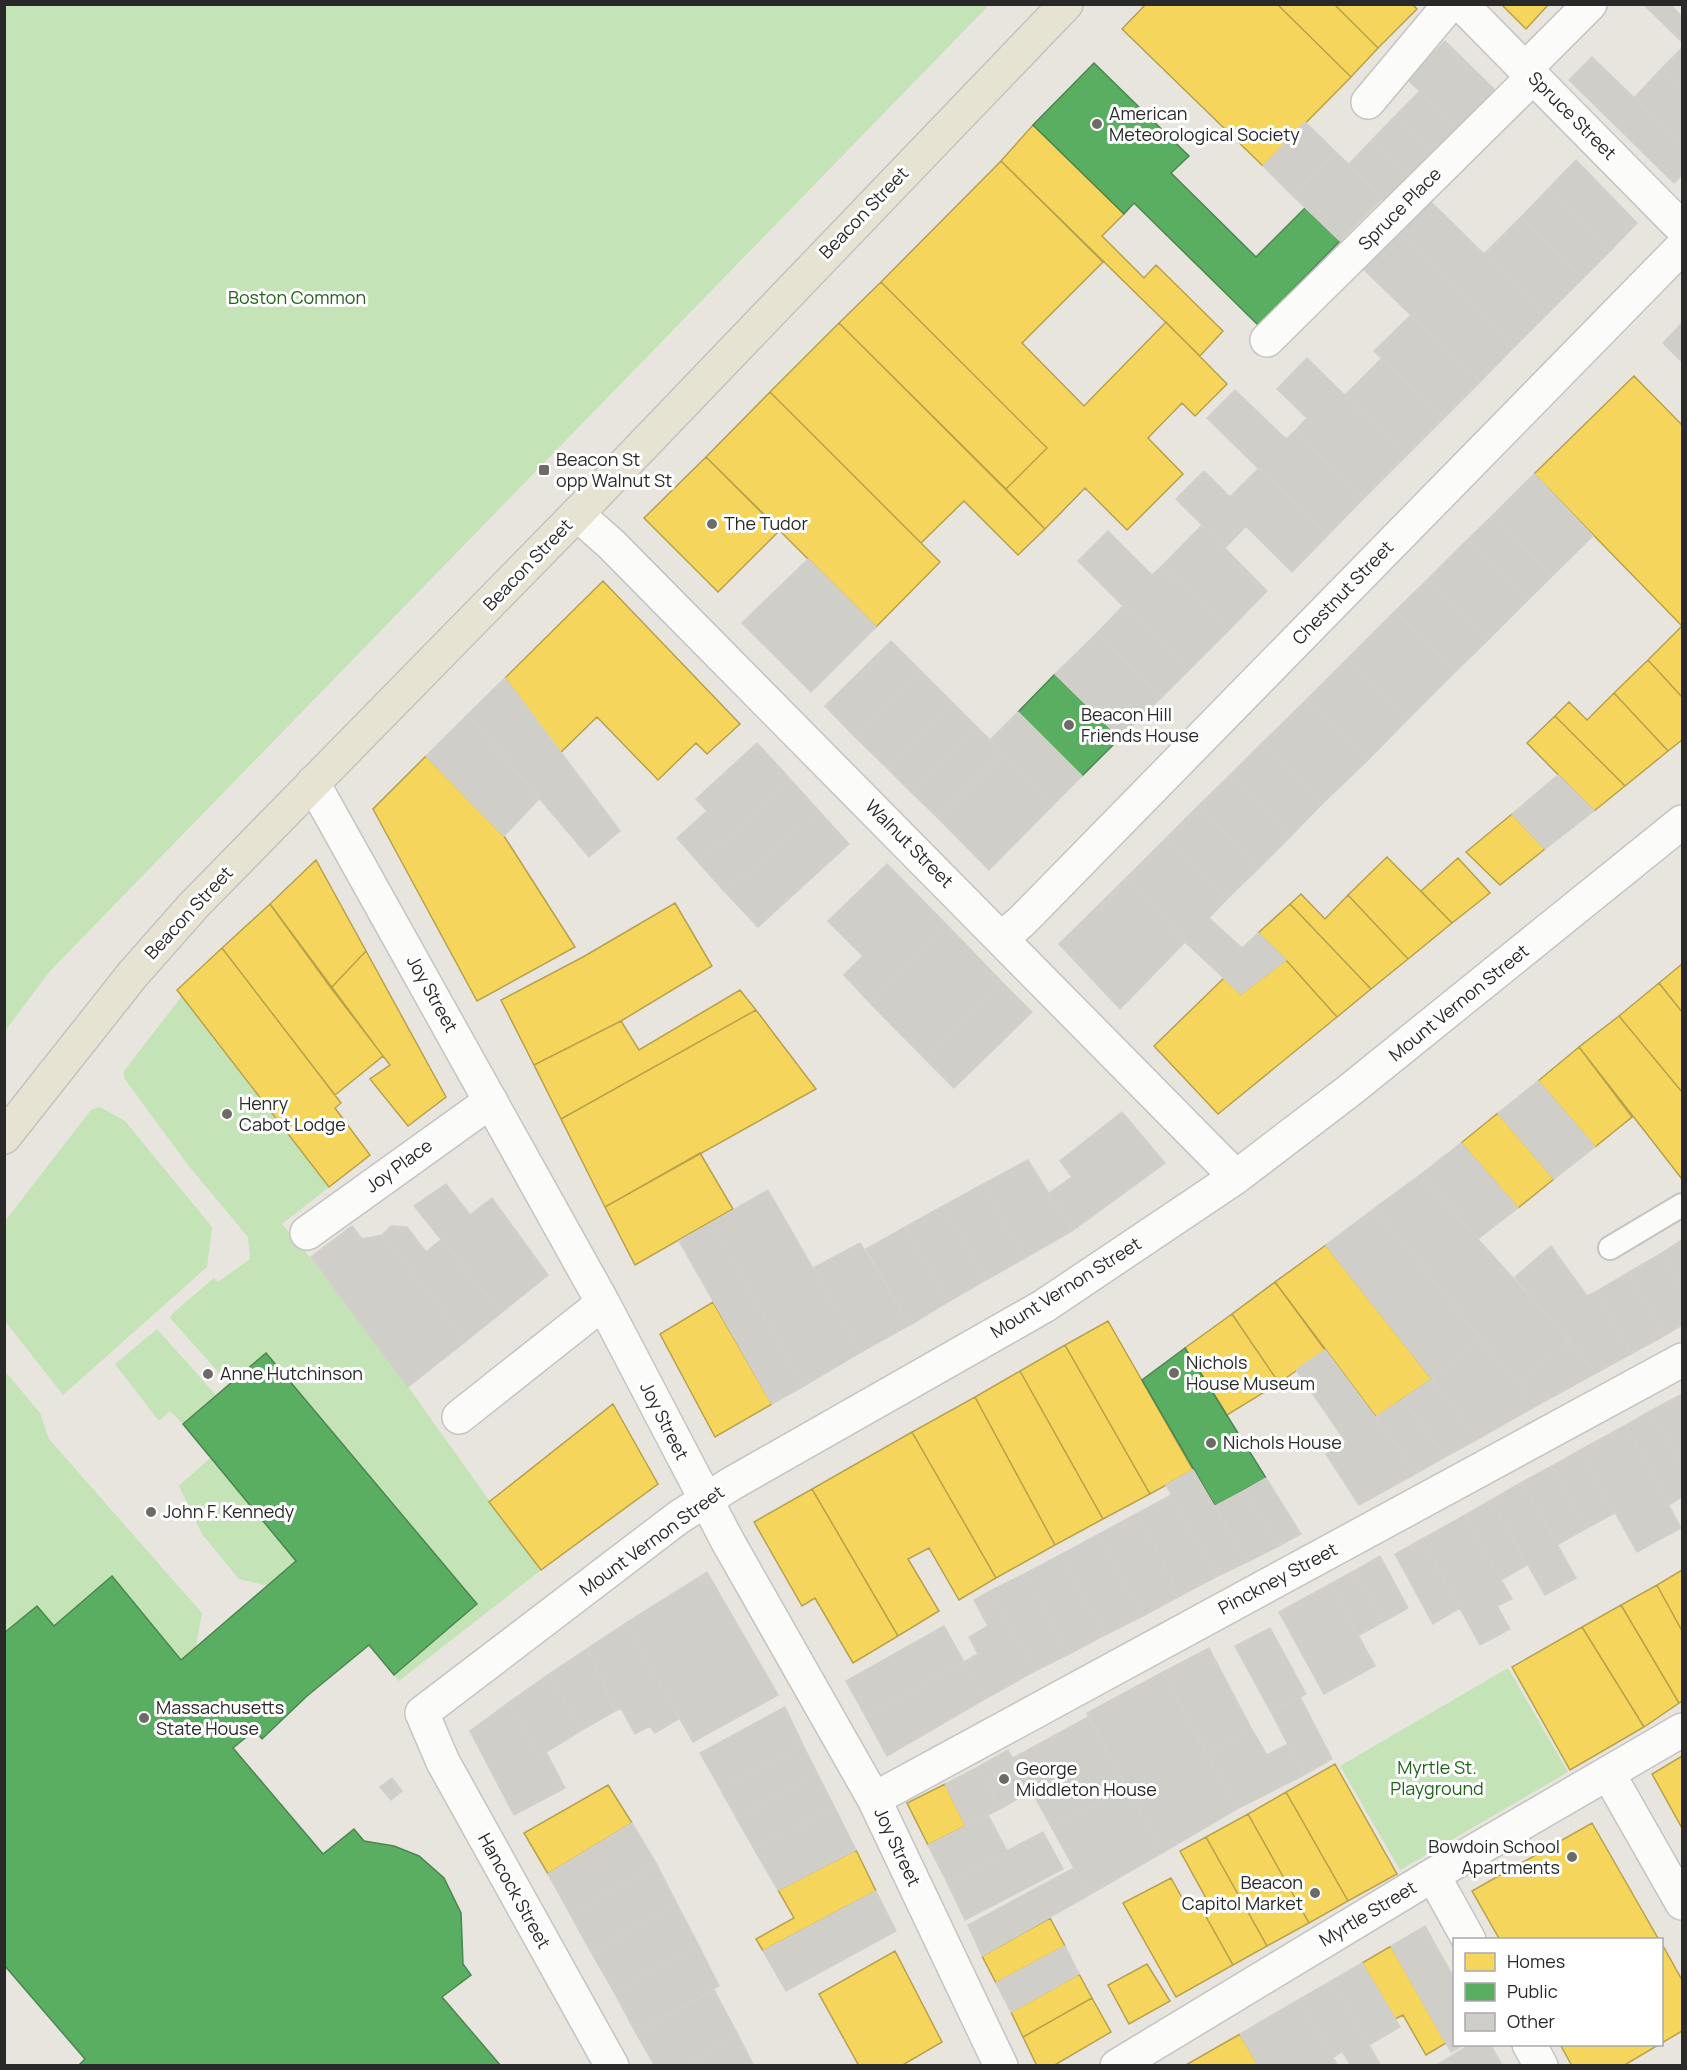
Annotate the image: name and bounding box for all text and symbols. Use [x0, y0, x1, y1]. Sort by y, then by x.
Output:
street label: Spruce Street [1523, 66, 1622, 165]
place label: American Meteorological Society [1109, 101, 1300, 146]
marker: American Meteorological Society [1090, 117, 1104, 131]
street label: Beacon Street [813, 161, 913, 263]
street label: Spruce Place [1353, 162, 1446, 255]
park label: Boston Common [228, 285, 366, 309]
place label: Beacon St opp Walnut St [556, 447, 672, 492]
marker: Beacon St opp Walnut St [537, 463, 551, 477]
place label: The Tudor [724, 511, 808, 535]
street label: Beacon Street [477, 513, 577, 615]
marker: The Tudor [705, 517, 719, 531]
street label: Chestnut Street [1286, 535, 1398, 649]
place label: Beacon Hill Friends House [1081, 702, 1199, 747]
marker: Beacon Hill Friends House [1062, 718, 1076, 732]
street label: Walnut Street [860, 794, 959, 893]
street label: Beacon Street [139, 861, 238, 964]
street label: Mount Vernon Street [1384, 938, 1533, 1066]
street label: Joy Street [402, 951, 464, 1036]
place label: Henry Cabot Lodge [239, 1091, 346, 1136]
marker: Henry Cabot Lodge [220, 1107, 234, 1121]
street label: Joy Place [360, 1133, 437, 1198]
street label: Mount Vernon Street [986, 1231, 1145, 1343]
place label: Nichols House Museum [1186, 1350, 1315, 1395]
place label: Anne Hutchinson [220, 1361, 363, 1385]
marker: Nichols House Museum [1167, 1366, 1181, 1380]
marker: Anne Hutchinson [201, 1367, 215, 1381]
street label: Joy Street [635, 1377, 695, 1464]
place label: Nichols House [1223, 1430, 1342, 1454]
marker: Nichols House [1204, 1436, 1218, 1450]
street label: Mount Vernon Street [574, 1480, 729, 1601]
place label: John F. Kennedy [163, 1499, 295, 1523]
marker: John F. Kennedy [144, 1505, 158, 1519]
street label: Pinckney Street [1214, 1537, 1341, 1620]
place label: Massachusetts State House [156, 1695, 284, 1740]
marker: Massachusetts State House [137, 1711, 151, 1725]
park label: Myrtle St. Playground [1390, 1755, 1484, 1800]
place label: George Middleton House [1016, 1756, 1157, 1801]
marker: George Middleton House [997, 1772, 1011, 1786]
street label: Joy Street [869, 1803, 927, 1890]
street label: Hancock Street [473, 1828, 557, 1953]
place label: Bowdoin School Apartments [1428, 1834, 1560, 1879]
marker: Bowdoin School Apartments [1565, 1850, 1579, 1864]
place label: Beacon Capitol Market [1182, 1870, 1303, 1915]
street label: Myrtle Street [1314, 1875, 1421, 1952]
marker: Beacon Capitol Market [1308, 1886, 1322, 1900]
legend [1453, 1938, 1663, 2046]
text: Homes [1507, 1949, 1565, 1973]
text: Public [1507, 1979, 1558, 2003]
text: Other [1507, 2009, 1555, 2033]

